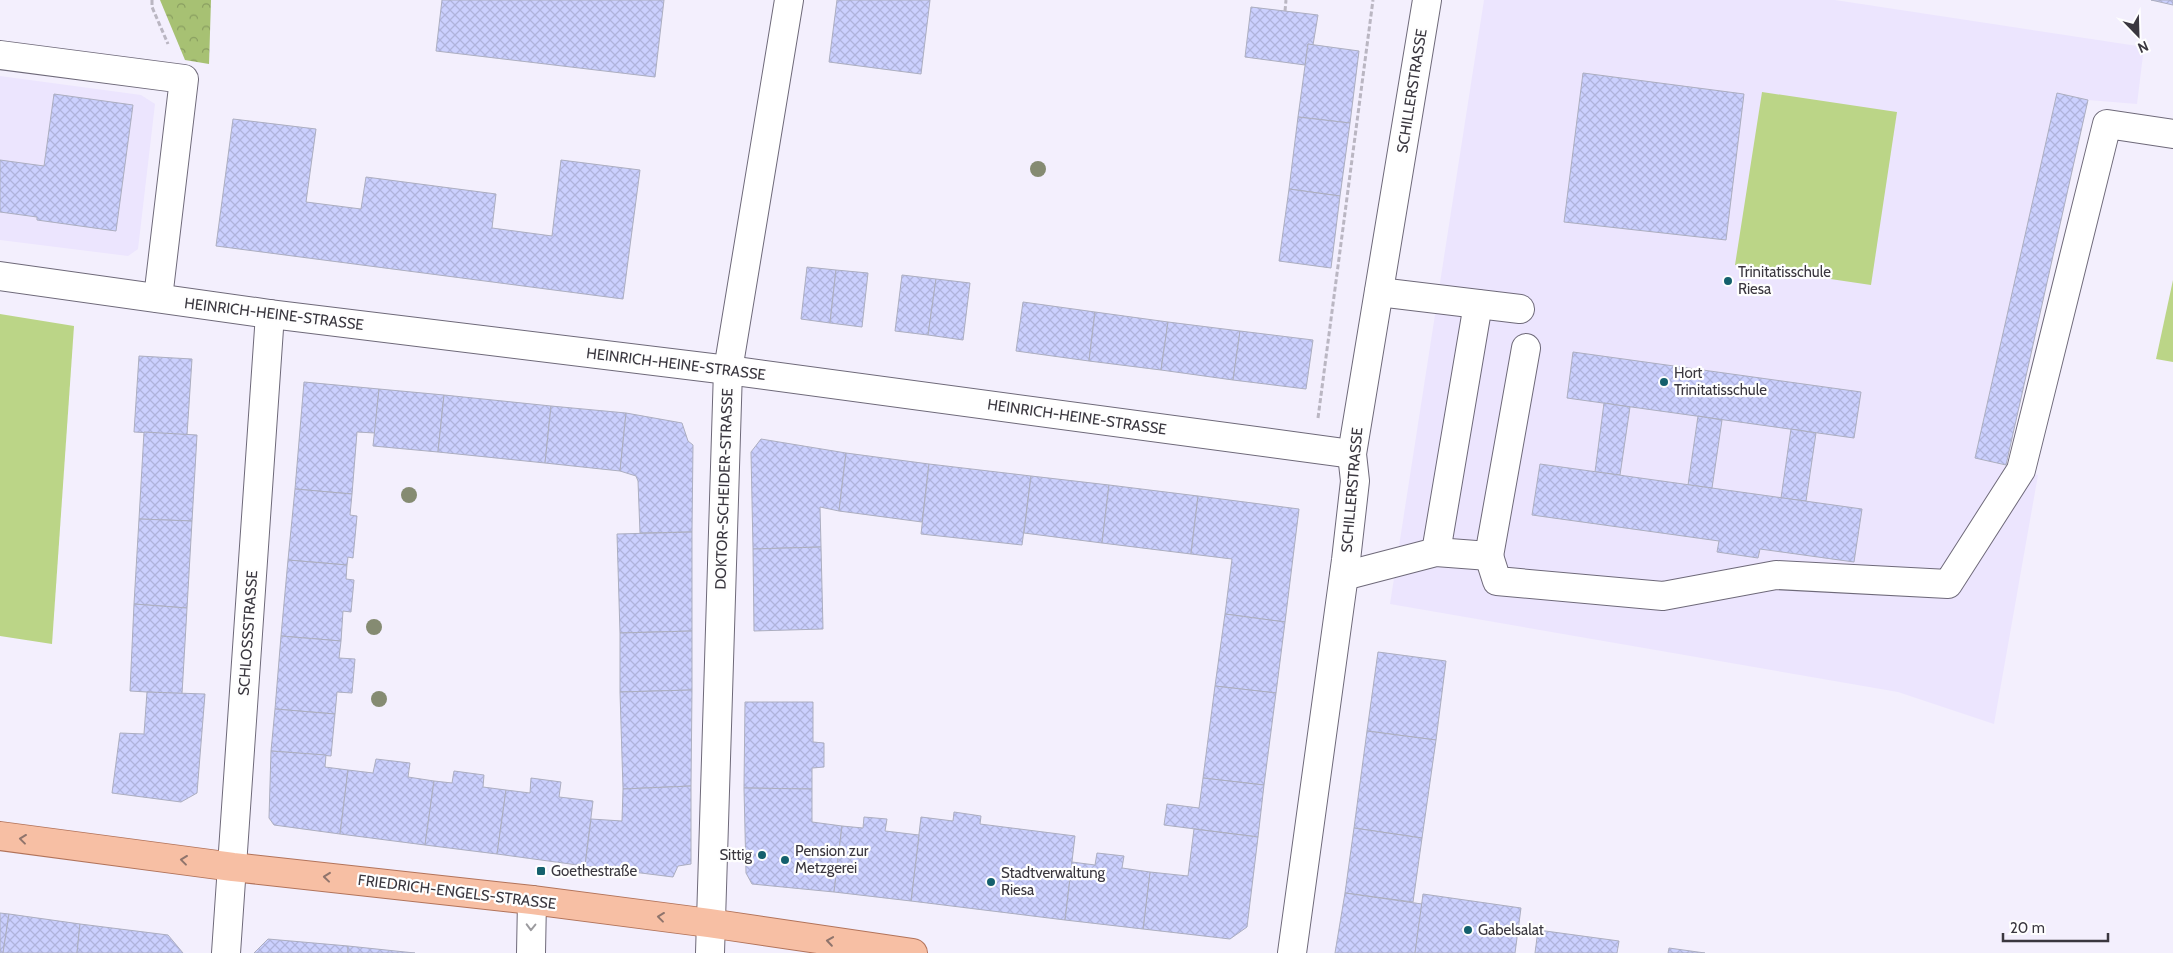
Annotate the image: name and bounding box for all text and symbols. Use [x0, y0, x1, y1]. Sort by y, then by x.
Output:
north arrow [2113, 10, 2163, 60]
street label: SCHILLERSTRASSE [1393, 28, 1431, 154]
text: N [2135, 37, 2151, 57]
place label: Trinitatisschule Riesa [1738, 263, 1831, 298]
marker: Trinitatisschule Riesa [1722, 275, 1734, 287]
street label: HEINRICH-HEINE-STRASSE [183, 294, 365, 334]
street label: HEINRICH-HEINE-STRASSE [585, 344, 767, 384]
place label: Hort Trinitatisschule [1674, 364, 1767, 399]
marker: Hort Trinitatisschule [1658, 376, 1670, 388]
street label: DOKTOR-SCHEIDER-STRASSE [711, 388, 737, 590]
street label: HEINRICH-HEINE-STRASSE [986, 396, 1168, 438]
street label: SCHILLERSTRASSE [1338, 427, 1366, 553]
street label: SCHLOSSSTRASSE [235, 570, 261, 696]
one-way arrow [19, 834, 27, 845]
place label: Pension zur Metzgerei [795, 842, 869, 877]
place label: Sittig [719, 846, 753, 864]
marker: Sittig [756, 849, 768, 861]
marker: Pension zur Metzgerei [779, 854, 791, 866]
one-way arrow [180, 855, 188, 866]
place label: Goethestraße [551, 862, 637, 880]
place label: Stadtverwaltung Riesa [1001, 864, 1106, 899]
marker: Goethestraße [535, 865, 547, 877]
street label: FRIEDRICH-ENGELS-STRASSE [357, 871, 557, 913]
one-way arrow [323, 872, 331, 883]
marker: Stadtverwaltung Riesa [985, 876, 997, 888]
scale bar [2003, 910, 2108, 942]
one-way arrow [657, 912, 665, 923]
text: 20 m [2010, 919, 2045, 937]
place label: Gabelsalat [1478, 921, 1544, 939]
one-way arrow [526, 923, 537, 931]
marker: Gabelsalat [1462, 924, 1474, 936]
one-way arrow [826, 936, 834, 947]

